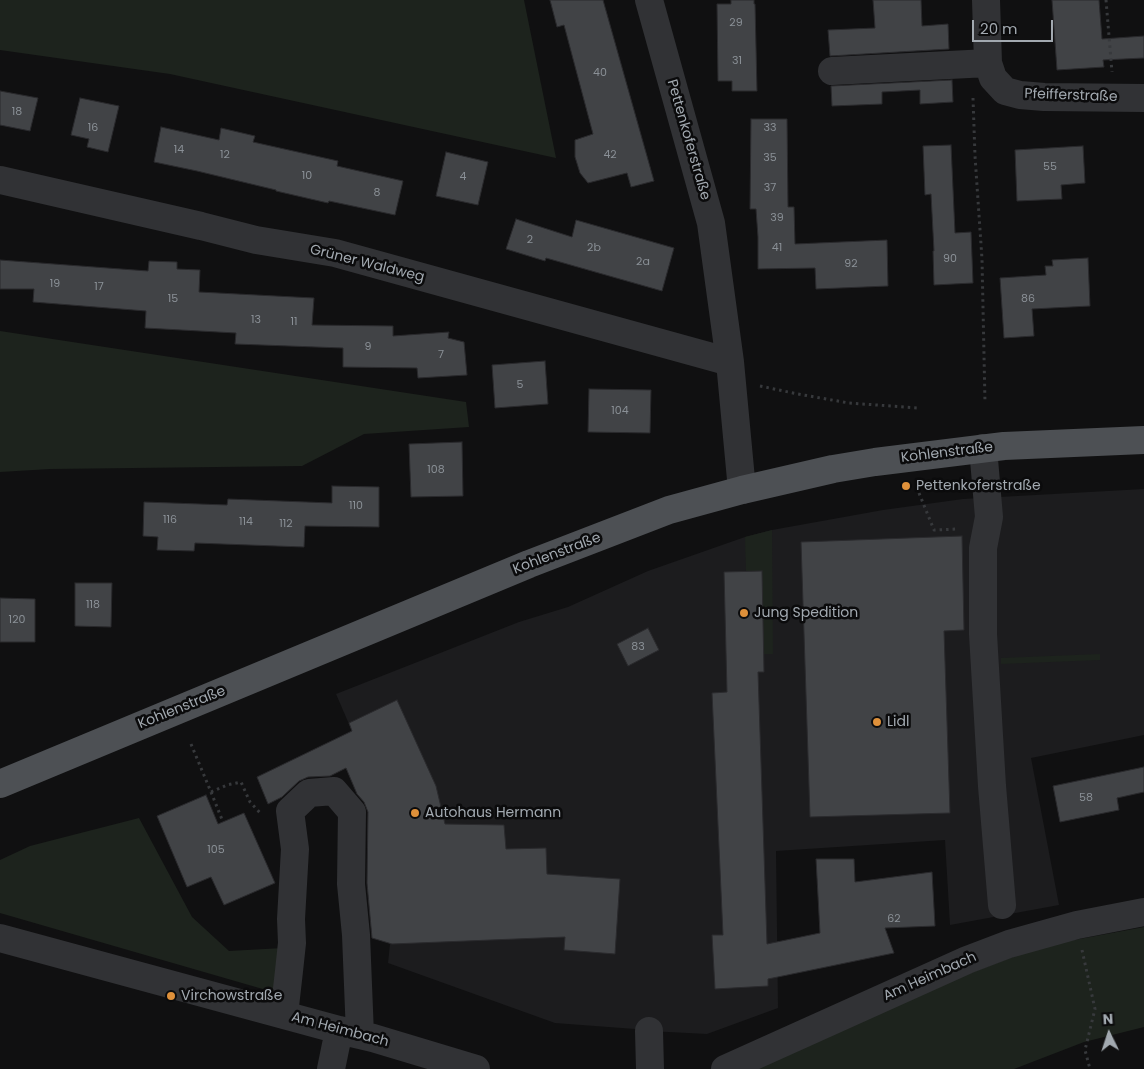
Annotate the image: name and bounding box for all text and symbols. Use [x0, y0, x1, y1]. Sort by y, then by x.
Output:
scale bar [974, 10, 1055, 42]
house number: 29 [729, 16, 743, 30]
text: 20 m [980, 18, 1018, 39]
house number: 31 [732, 54, 742, 68]
house number: 40 [593, 66, 607, 80]
street label: Pettenkoferstraße [663, 78, 713, 202]
street label: Pfeifferstraße [1024, 86, 1118, 106]
house number: 18 [12, 105, 22, 119]
house number: 16 [88, 121, 98, 135]
house number: 33 [764, 121, 776, 135]
house number: 14 [174, 143, 184, 157]
house number: 12 [220, 148, 230, 162]
house number: 42 [603, 148, 617, 162]
house number: 35 [763, 151, 777, 165]
house number: 55 [1043, 160, 1057, 174]
house number: 10 [302, 169, 312, 183]
house number: 4 [460, 170, 466, 184]
house number: 37 [764, 181, 776, 195]
house number: 8 [374, 186, 380, 200]
house number: 39 [770, 211, 784, 225]
house number: 2 [527, 233, 533, 247]
house number: 2b [587, 241, 601, 255]
house number: 41 [772, 241, 782, 255]
street label: Grüner Waldweg [308, 242, 426, 286]
house number: 90 [943, 252, 957, 266]
house number: 2a [636, 255, 650, 269]
house number: 92 [844, 257, 858, 271]
house number: 19 [50, 277, 60, 291]
house number: 17 [94, 280, 104, 294]
house number: 15 [168, 292, 178, 306]
house number: 86 [1021, 292, 1035, 306]
house number: 13 [251, 313, 261, 327]
house number: 11 [290, 315, 298, 329]
house number: 9 [365, 340, 371, 354]
house number: 7 [438, 348, 444, 362]
house number: 5 [517, 378, 523, 392]
house number: 104 [611, 404, 629, 418]
street label: Kohlenstraße [900, 439, 994, 467]
house number: 108 [427, 463, 445, 477]
place label: Pettenkoferstraße [916, 478, 1041, 494]
marker: Pettenkoferstraße [900, 480, 912, 492]
house number: 110 [349, 499, 363, 513]
house number: 116 [163, 513, 177, 527]
house number: 114 [239, 515, 253, 529]
house number: 112 [279, 517, 293, 531]
street label: Kohlenstraße [511, 530, 603, 578]
house number: 118 [86, 598, 100, 612]
place label: Jung Spedition [754, 605, 858, 621]
marker: Jung Spedition [738, 607, 750, 619]
house number: 120 [9, 613, 25, 627]
house number: 83 [631, 640, 645, 654]
street label: Kohlenstraße [136, 683, 228, 733]
place label: Lidl [887, 714, 909, 730]
marker: Lidl [871, 716, 883, 728]
house number: 58 [1079, 791, 1093, 805]
place label: Autohaus Hermann [425, 805, 561, 821]
marker: Autohaus Hermann [409, 807, 421, 819]
house number: 105 [207, 843, 225, 857]
house number: 62 [887, 912, 901, 926]
street label: Am Heimbach [881, 949, 979, 1005]
place label: Virchowstraße [181, 988, 282, 1004]
marker: Virchowstraße [165, 990, 177, 1002]
street label: Am Heimbach [289, 1009, 391, 1051]
north arrow [1084, 1009, 1134, 1059]
text: N [1102, 1009, 1114, 1029]

